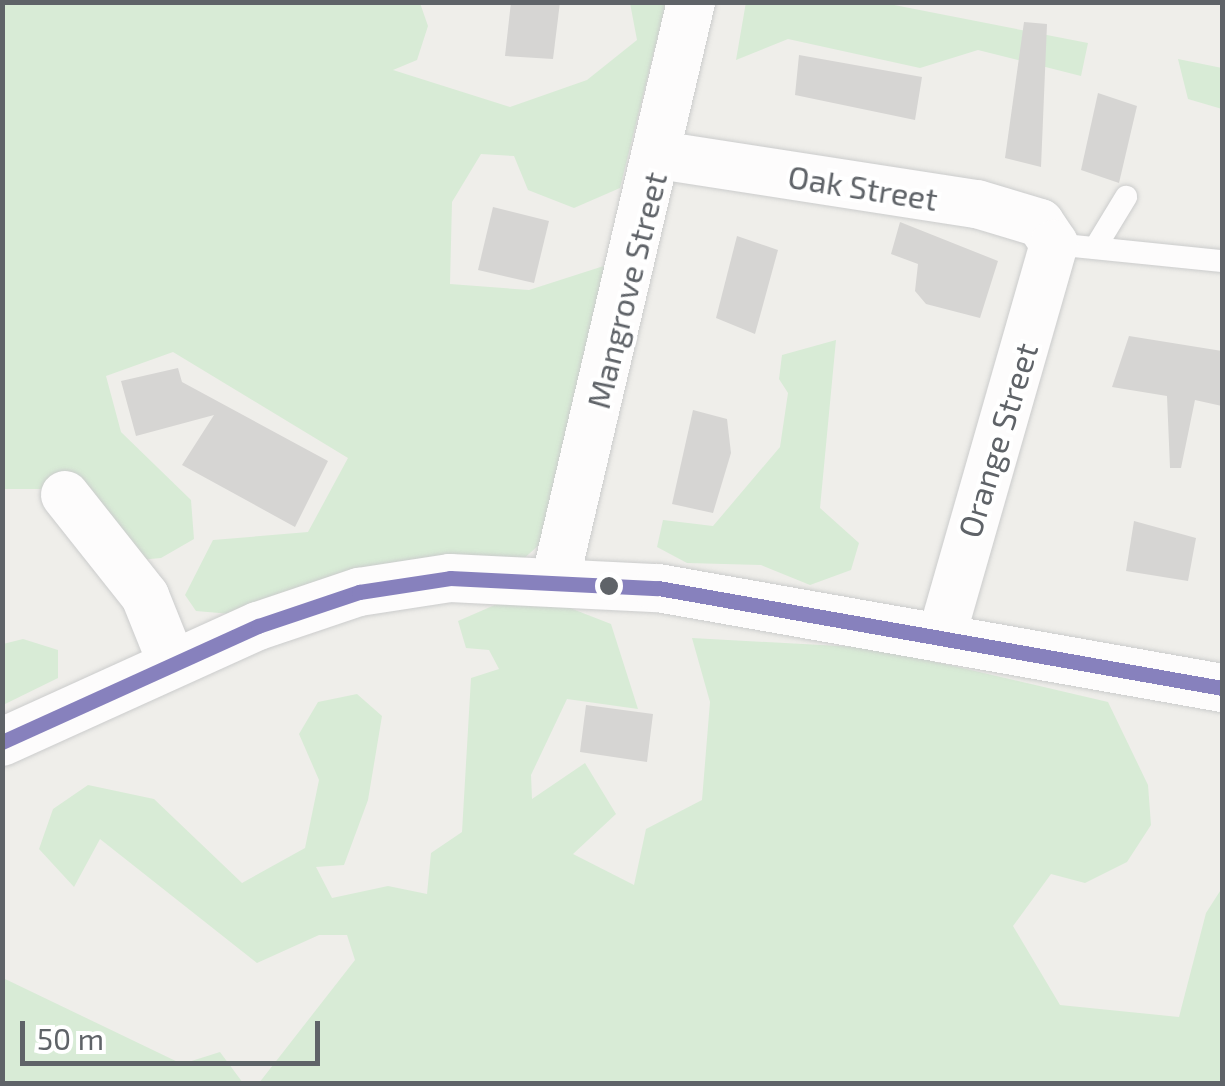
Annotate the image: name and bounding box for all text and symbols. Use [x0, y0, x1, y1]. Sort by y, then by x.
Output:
street label: Oak Street [785, 156, 941, 218]
street label: Mangrove Street [578, 168, 674, 412]
street label: Orange Street [949, 338, 1045, 542]
unlabelled marker [599, 576, 619, 596]
scale bar [25, 1001, 325, 1063]
text: 50 m [37, 1020, 104, 1056]

